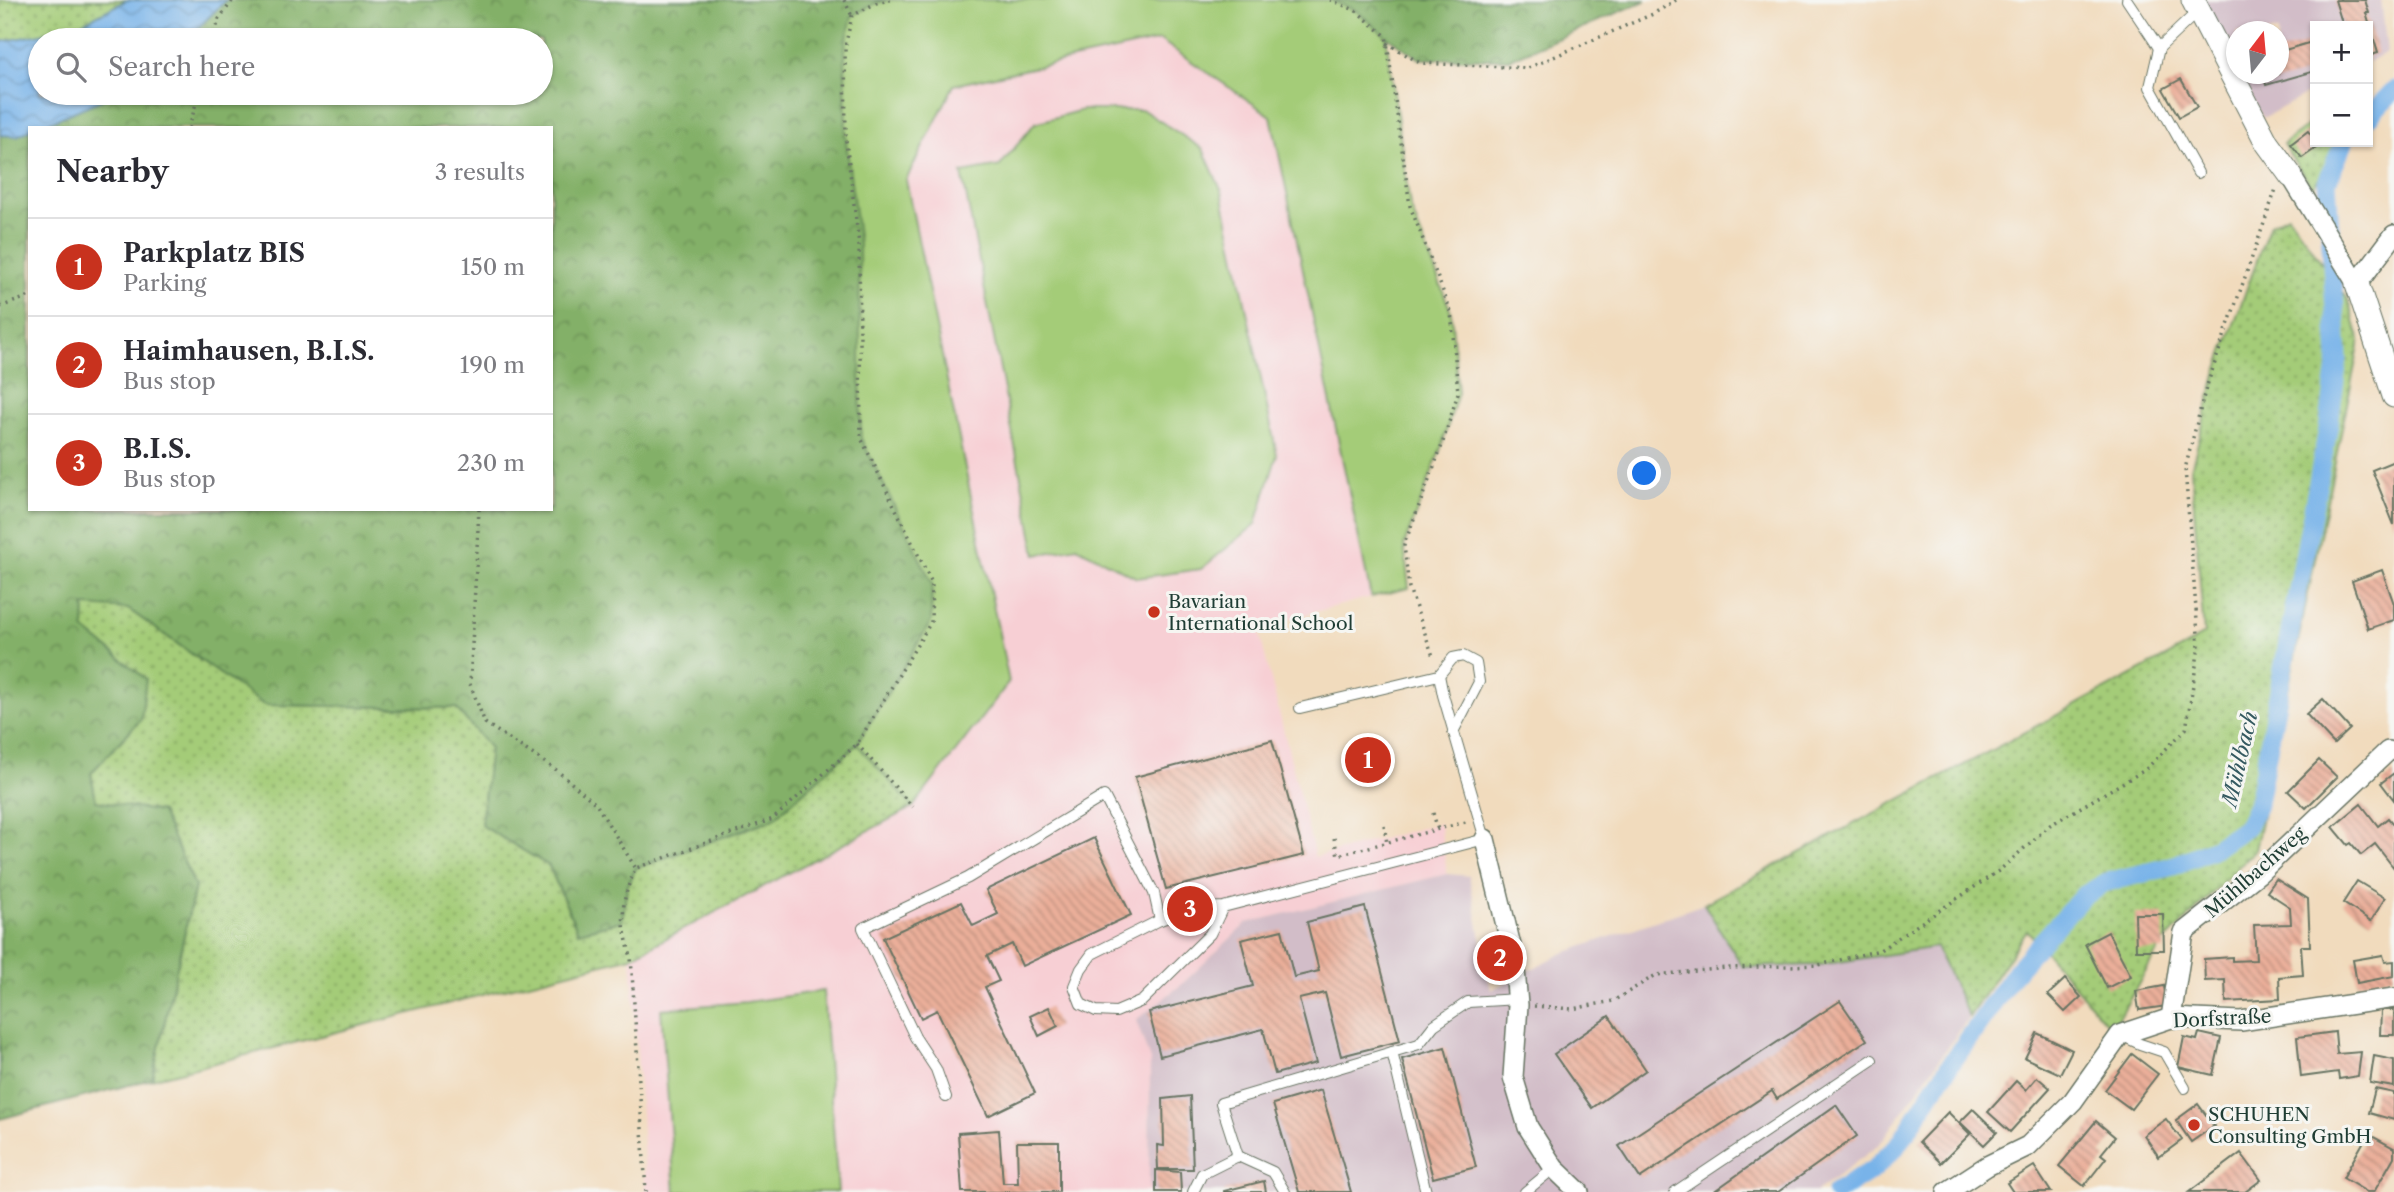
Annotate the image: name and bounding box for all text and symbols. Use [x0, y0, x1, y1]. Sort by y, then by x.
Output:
north arrow [2226, 21, 2289, 84]
map controls [2310, 21, 2373, 147]
button: + [2310, 21, 2373, 84]
search box [28, 28, 553, 105]
icon: search [52, 48, 90, 86]
text: Search here [108, 51, 255, 83]
button: − [2310, 84, 2373, 147]
text: Nearby [56, 153, 169, 190]
text: 3 results [435, 158, 525, 186]
text: Parkplatz BIS [123, 237, 305, 269]
text: 1 [74, 253, 84, 281]
text: 150 m [461, 253, 525, 281]
text: Parking [123, 269, 207, 297]
text: Haimhausen, B.I.S. [123, 335, 374, 367]
text: 2 [72, 351, 86, 379]
text: 190 m [460, 351, 525, 379]
text: Bus stop [123, 367, 216, 395]
text: B.I.S. [123, 433, 192, 465]
text: 3 [73, 449, 86, 477]
text: 230 m [457, 449, 525, 477]
your location [1627, 456, 1661, 490]
text: Bus stop [123, 465, 216, 493]
place label: Bavarian International School [1168, 590, 1354, 635]
marker: Bavarian International School [1146, 604, 1162, 620]
water label: Mühlbach [2216, 709, 2263, 812]
pin: 1 [1345, 734, 1391, 786]
street label: Mühlbachweg [2200, 822, 2311, 923]
pin: 3 [1167, 883, 1213, 935]
pin: 2 [1477, 932, 1523, 984]
street label: Dorfstraße [2172, 1004, 2272, 1033]
place label: SCHUHEN Consulting GmbH [2208, 1103, 2372, 1148]
marker: SCHUHEN Consulting GmbH [2186, 1117, 2202, 1133]

